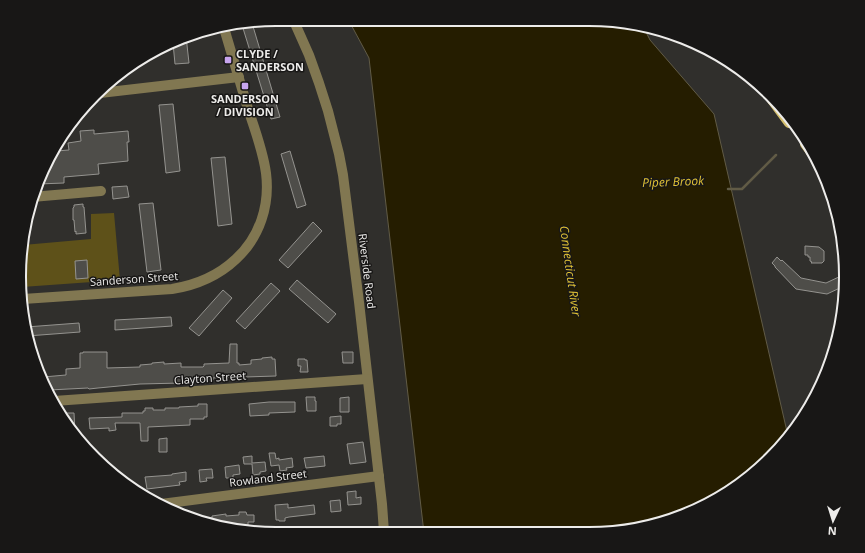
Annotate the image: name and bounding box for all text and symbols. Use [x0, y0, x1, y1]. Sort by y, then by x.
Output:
place label: CLYDE / SANDERSON [236, 46, 304, 74]
marker: CLYDE / SANDERSON [223, 55, 233, 65]
marker: SANDERSON / DIVISION [240, 81, 250, 91]
place label: SANDERSON / DIVISION [211, 91, 279, 119]
water label: Piper Brook [642, 172, 705, 191]
water label: Connecticut River [556, 224, 585, 319]
street label: Riverside Road [355, 232, 380, 309]
street label: Sanderson Street [89, 268, 179, 289]
street label: Clayton Street [173, 367, 247, 388]
street label: Rowland Street [228, 465, 308, 490]
north arrow [813, 501, 853, 541]
text: N [827, 524, 837, 539]

